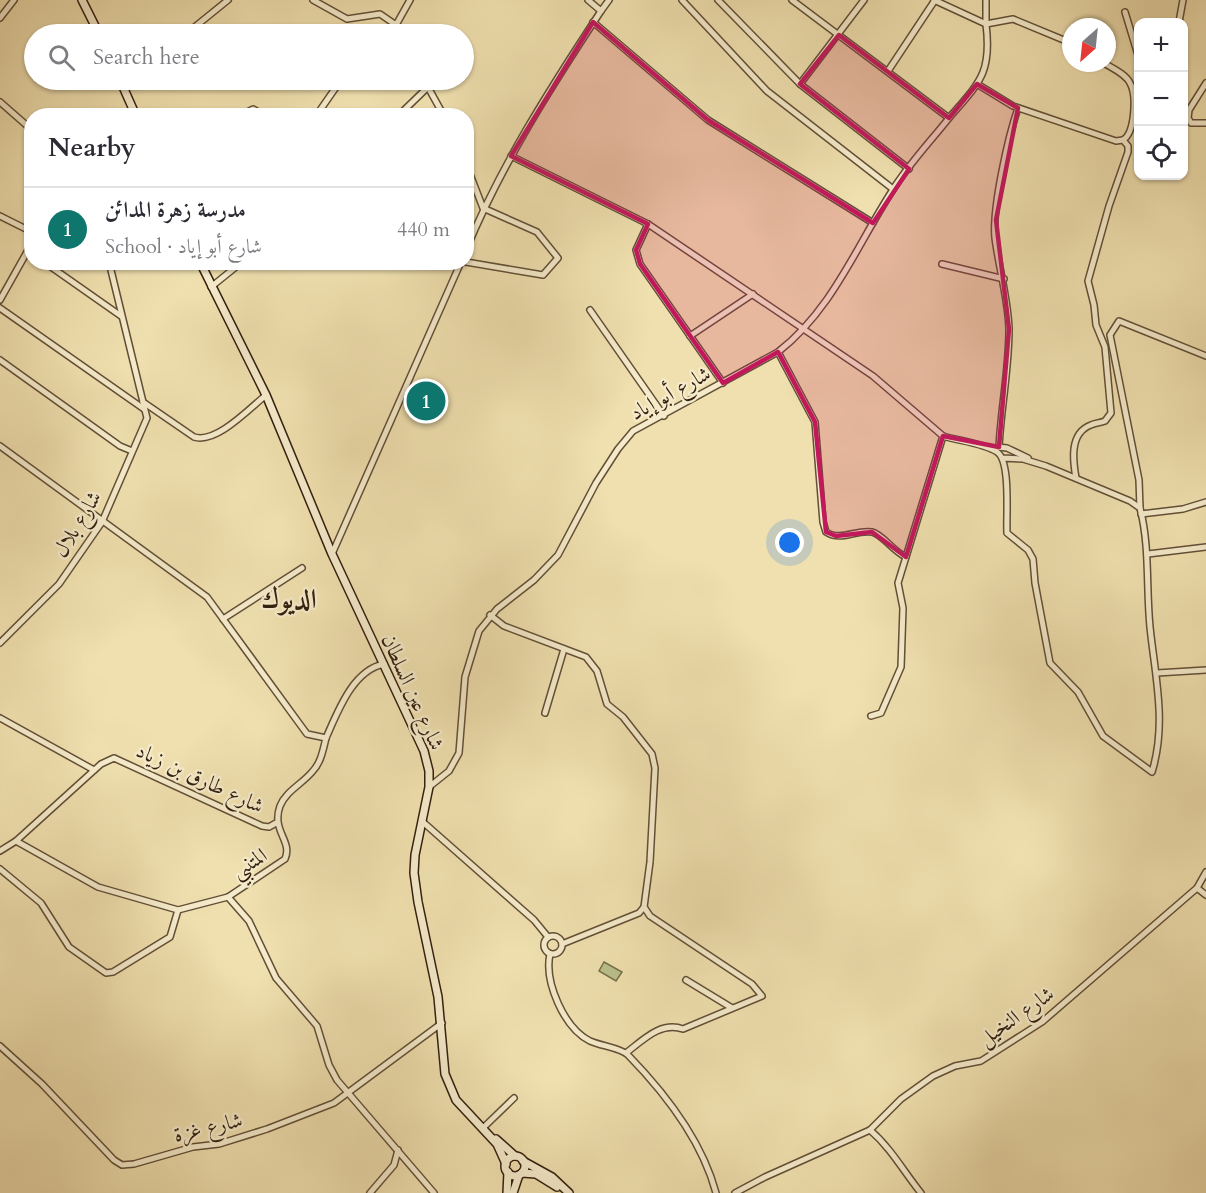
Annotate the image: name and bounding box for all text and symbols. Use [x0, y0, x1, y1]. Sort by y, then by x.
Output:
north arrow [1062, 18, 1116, 72]
map controls [1134, 18, 1188, 180]
button: + [1134, 18, 1188, 72]
search box [24, 24, 474, 90]
icon: search [45, 41, 78, 74]
text: Search here [93, 42, 200, 72]
button: − [1134, 72, 1188, 126]
button: locate [1134, 126, 1188, 180]
text: Nearby [48, 130, 136, 165]
text: مدرسة زهرة المدائن [105, 195, 246, 225]
text: 1 [62, 216, 73, 243]
text: 440 m [397, 216, 450, 243]
text: School · شارع أبو إياد [105, 233, 262, 260]
street label: شارع أبو إياد [624, 358, 717, 430]
pin: 1 [406, 378, 446, 424]
street label: شارع بلال [46, 485, 111, 565]
your location [775, 528, 804, 557]
district label: الديوك [261, 581, 317, 618]
street label: شارع عين السلطان [371, 629, 451, 756]
street label: شارع طارق بن زياد [130, 736, 268, 823]
street label: المتنبي [226, 841, 276, 890]
street label: شارع النخيل [972, 980, 1062, 1056]
street label: شارع غزة [171, 1106, 246, 1152]

